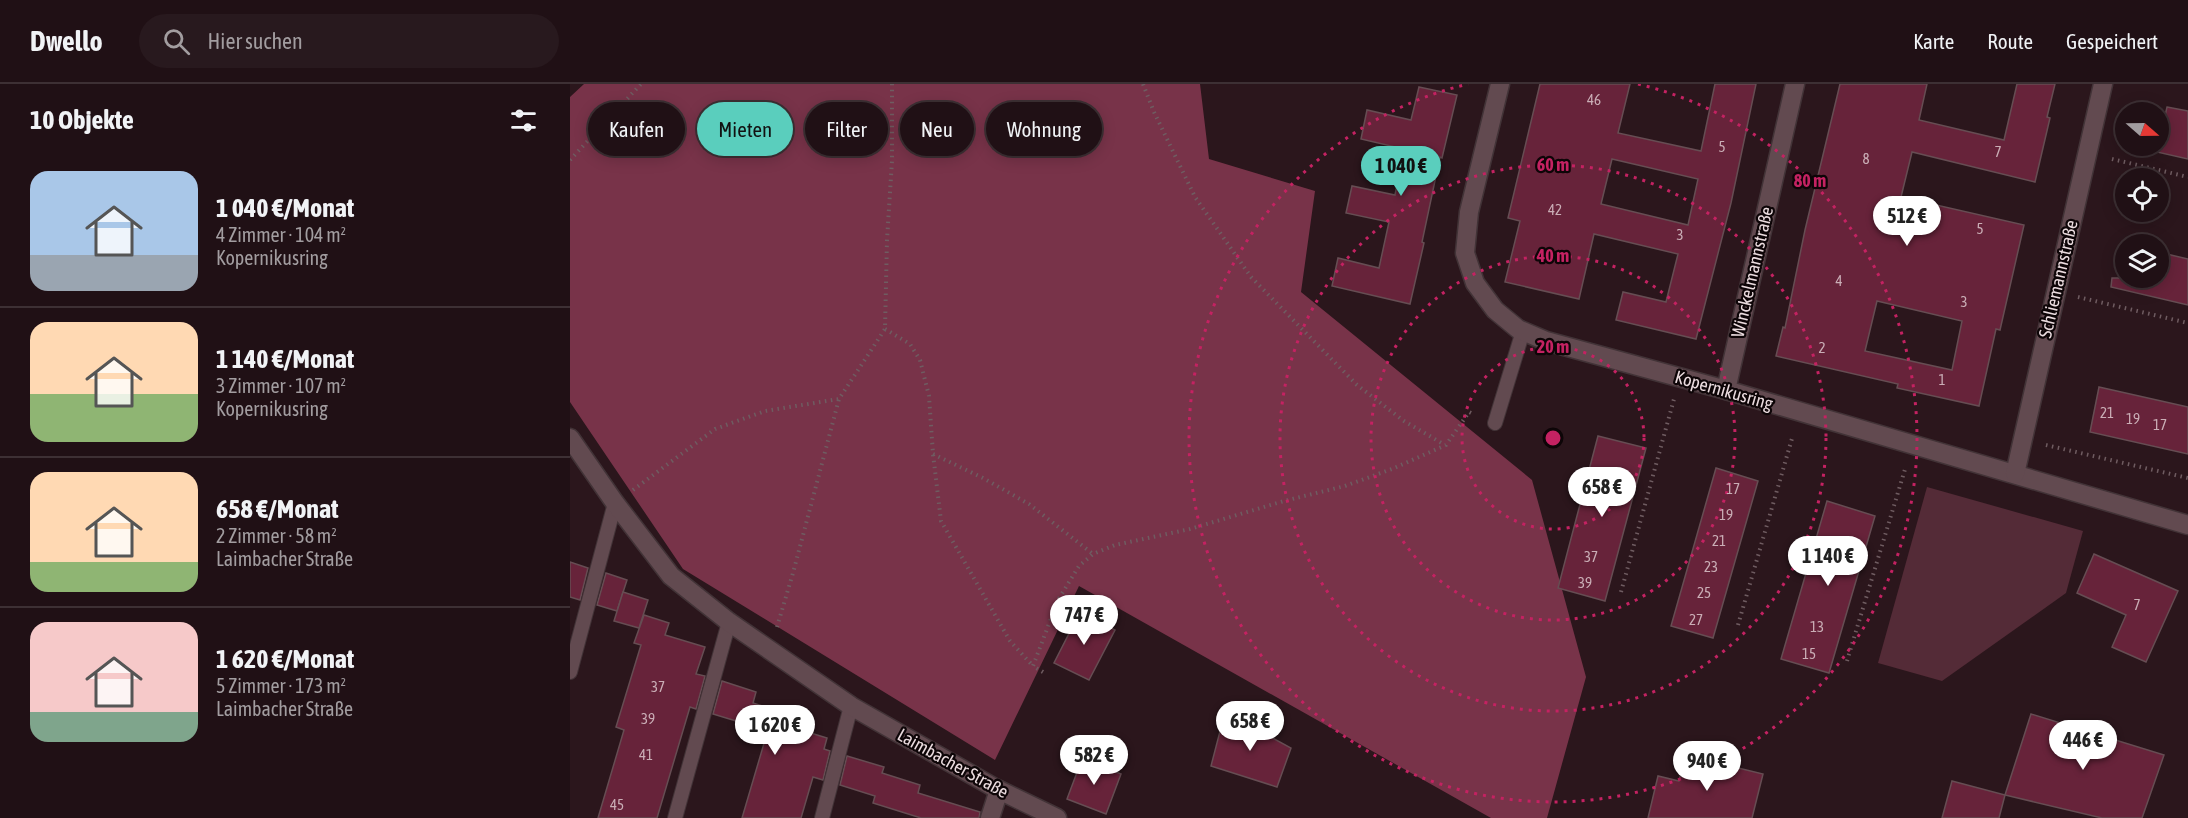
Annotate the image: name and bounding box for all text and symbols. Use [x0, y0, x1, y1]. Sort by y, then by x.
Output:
search box [139, 14, 559, 68]
text: Dwello [30, 25, 103, 57]
icon: search [160, 25, 193, 58]
text: Hier suchen [208, 28, 303, 54]
text: Karte [1913, 29, 1954, 53]
text: Route [1987, 29, 2033, 53]
text: Gespeichert [2066, 29, 2158, 53]
house number: 46 [1587, 91, 1601, 108]
chip: Kaufen [588, 102, 685, 156]
chip: Mieten [697, 102, 793, 156]
chip: Filter [805, 102, 888, 156]
chip: Neu [900, 102, 974, 156]
chip: Wohnung [986, 102, 1102, 156]
north arrow [2115, 102, 2169, 156]
map controls [2115, 102, 2169, 288]
icon: filters [507, 104, 540, 137]
text: 10 Objekte [30, 105, 134, 135]
house number: 5 [1718, 138, 1726, 155]
house number: 7 [1994, 143, 2002, 160]
pin: 1 040 € [1346, 146, 1456, 197]
house number: 8 [1862, 150, 1870, 167]
text: 1 040 € [1375, 154, 1427, 177]
text: 60 m [1537, 154, 1569, 175]
button: locate [2115, 168, 2169, 222]
text: 80 m [1794, 170, 1826, 191]
text: 1 040 €/Monat [216, 193, 354, 223]
icon: home [78, 195, 150, 267]
pin: 512 € [1865, 196, 1949, 247]
house number: 42 [1548, 201, 1562, 218]
text: 512 € [1887, 204, 1927, 227]
street label: Winckelmannstraße [1727, 205, 1777, 339]
street label: Schliemannstraße [2034, 218, 2082, 340]
house number: 5 [1976, 220, 1984, 237]
text: 4 Zimmer · 104 m² [216, 223, 346, 246]
house number: 3 [1676, 226, 1684, 243]
button: layers [2115, 234, 2169, 288]
text: 40 m [1536, 245, 1569, 266]
text: Kopernikusring [216, 246, 328, 269]
house number: 4 [1835, 272, 1843, 289]
house number: 3 [1960, 293, 1968, 310]
text: 20 m [1537, 336, 1569, 357]
house number: 2 [1818, 339, 1826, 356]
text: 1 140 €/Monat [216, 344, 354, 374]
icon: home [78, 346, 150, 418]
street label: Kopernikusring [1673, 366, 1776, 414]
house number: 1 [1938, 371, 1946, 388]
text: 3 Zimmer · 107 m² [216, 374, 346, 397]
text: Kopernikusring [216, 397, 328, 420]
house number: 21 [2100, 404, 2114, 421]
house number: 19 [2126, 410, 2140, 427]
house number: 17 [2153, 416, 2167, 433]
centre of rings [1543, 428, 1563, 448]
pin: 658 € [1560, 467, 1644, 518]
text: 658 € [1582, 475, 1622, 498]
house number: 17 [1726, 480, 1740, 497]
text: 658 €/Monat [216, 494, 339, 524]
icon: home [78, 496, 150, 568]
house number: 19 [1719, 506, 1733, 523]
text: 2 Zimmer · 58 m² [216, 524, 337, 547]
house number: 21 [1712, 532, 1726, 549]
pin: 1 140 € [1773, 536, 1883, 587]
text: 1 140 € [1802, 544, 1854, 567]
text: Laimbacher Straße [216, 547, 353, 570]
house number: 37 [1584, 548, 1598, 565]
house number: 23 [1704, 558, 1718, 575]
house number: 39 [1578, 574, 1592, 591]
house number: 25 [1697, 584, 1711, 601]
pin: 747 € [1042, 595, 1126, 646]
house number: 7 [2133, 596, 2141, 613]
text: 747 € [1064, 603, 1104, 626]
house number: 27 [1689, 611, 1703, 628]
house number: 13 [1810, 618, 1824, 635]
text: 1 620 €/Monat [216, 644, 354, 674]
house number: 15 [1802, 645, 1816, 662]
icon: home [78, 646, 150, 718]
text: 5 Zimmer · 173 m² [216, 674, 346, 697]
house number: 37 [651, 678, 665, 695]
text: Laimbacher Straße [216, 697, 353, 720]
pin: 658 € [1208, 701, 1292, 752]
pin: 1 620 € [720, 705, 830, 756]
text: 658 € [1230, 709, 1270, 732]
house number: 39 [641, 710, 655, 727]
text: 1 620 € [749, 713, 801, 736]
pin: 446 € [2041, 720, 2125, 771]
street label: Laimbacher Straße [894, 724, 1012, 802]
text: 446 € [2063, 728, 2103, 751]
pin: 582 € [1052, 735, 1136, 786]
pin: 940 € [1665, 741, 1749, 792]
text: 582 € [1074, 743, 1114, 766]
house number: 41 [639, 746, 653, 763]
text: 940 € [1687, 749, 1727, 772]
house number: 45 [610, 796, 624, 813]

